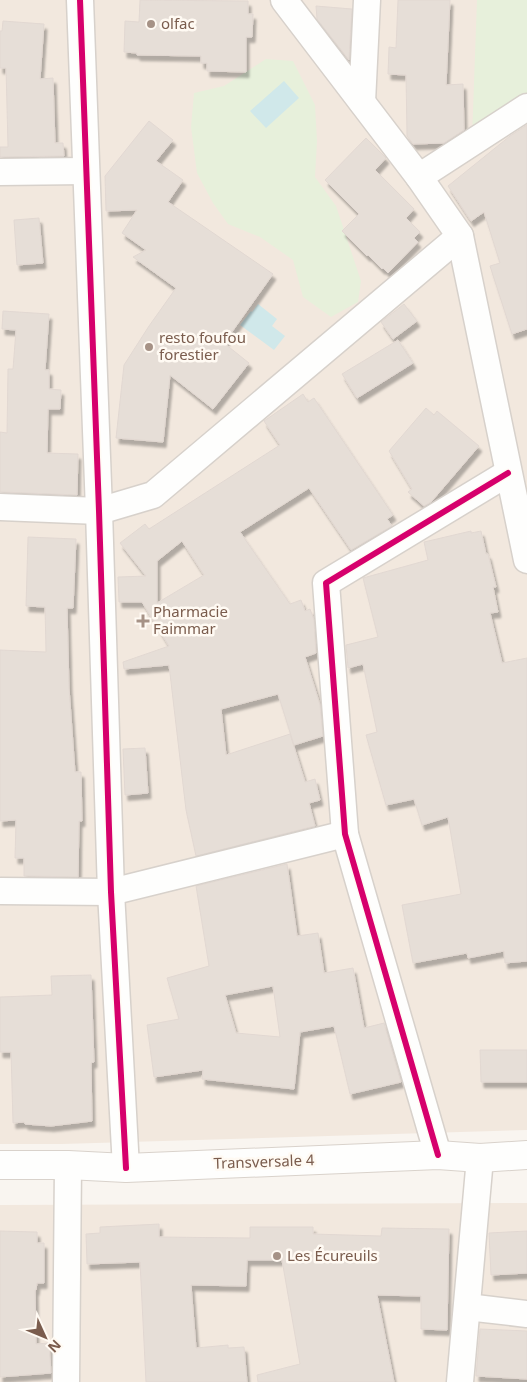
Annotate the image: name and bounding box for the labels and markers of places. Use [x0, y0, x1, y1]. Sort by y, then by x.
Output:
place label: olfac [161, 13, 195, 33]
marker: olfac [145, 18, 157, 30]
place label: resto foufou forestier [159, 327, 246, 364]
marker: resto foufou forestier [143, 341, 155, 353]
place label: Pharmacie Faimmar [153, 601, 228, 638]
marker: Pharmacie Faimmar [137, 615, 149, 627]
place label: Les Écureuils [287, 1245, 378, 1265]
marker: Les Écureuils [271, 1250, 283, 1262]

